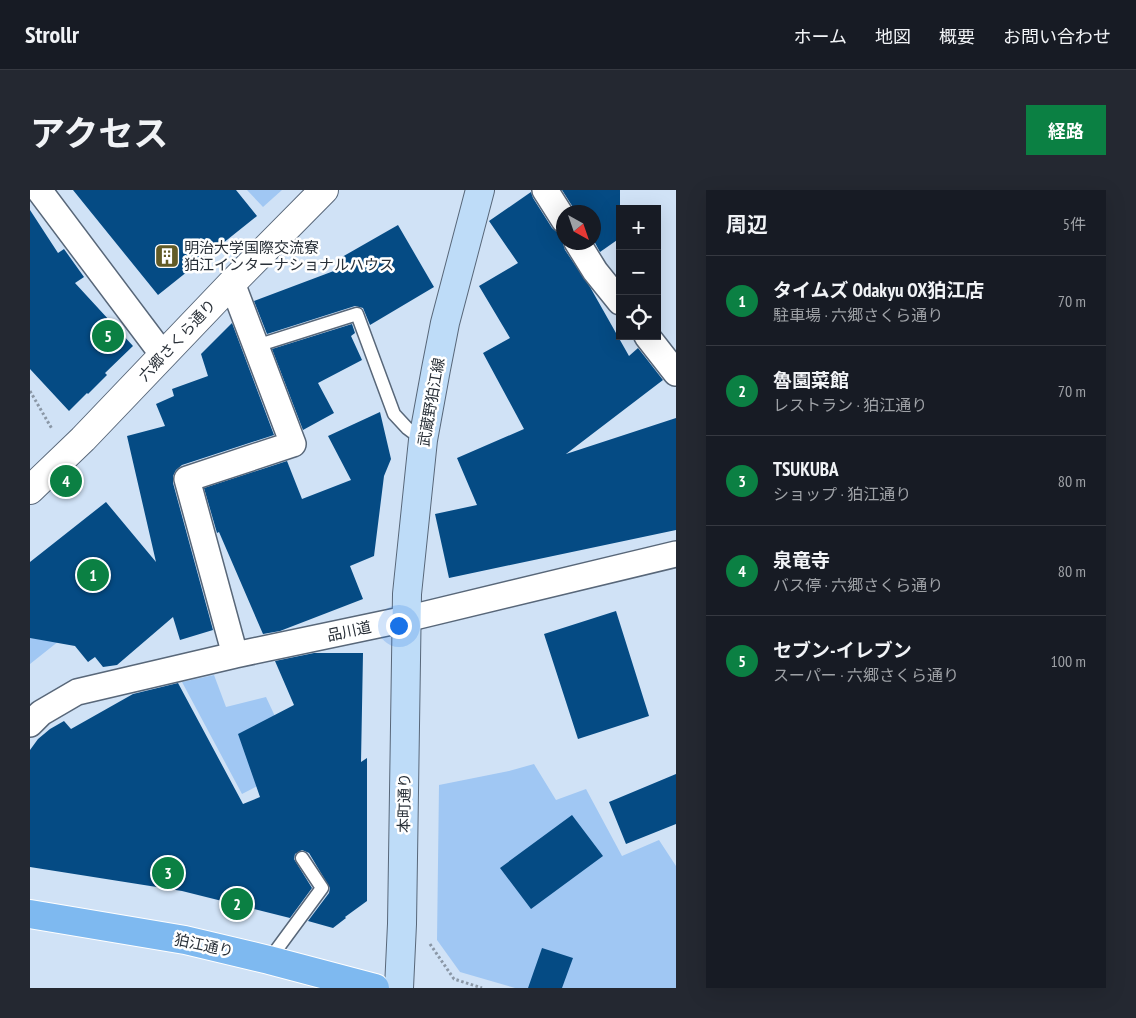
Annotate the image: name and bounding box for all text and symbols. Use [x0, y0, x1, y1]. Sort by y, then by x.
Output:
text: Strollr [25, 19, 79, 50]
text: ホーム [794, 25, 847, 48]
text: 地図 [875, 25, 911, 48]
text: 概要 [939, 25, 975, 48]
text: お問い合わせ [1003, 25, 1111, 48]
button: 経路 [1026, 105, 1106, 155]
text: アクセス [30, 110, 168, 156]
north arrow [556, 205, 601, 250]
map controls [616, 205, 661, 340]
button: + [616, 205, 661, 250]
text: 周辺 [726, 211, 768, 238]
text: 5件 [1063, 214, 1086, 234]
place label: 明治大学国際交流寮 狛江インターナショナルハウス [184, 238, 394, 274]
building icon: 明治大学国際交流寮 狛江インターナショナルハウス [154, 243, 180, 269]
button: − [616, 250, 661, 295]
text: タイムズ Odakyu OX狛江店 [773, 278, 984, 302]
text: 1 [738, 291, 746, 311]
text: 70 m [1058, 291, 1086, 311]
street label: 六郷さくら通り [134, 295, 220, 385]
button: locate [616, 295, 661, 340]
text: 駐車場 · 六郷さくら通り [773, 305, 943, 325]
pin: 5 [92, 317, 124, 355]
street label: 武蔵野狛江線 [414, 356, 448, 448]
text: 魯園菜館 [773, 368, 849, 392]
text: 2 [738, 381, 746, 401]
text: 70 m [1058, 381, 1086, 401]
text: レストラン · 狛江通り [773, 395, 927, 415]
text: TSUKUBA [773, 457, 839, 481]
pin: 4 [50, 462, 82, 500]
text: 3 [738, 471, 746, 491]
text: 80 m [1058, 471, 1086, 491]
text: ショップ · 狛江通り [773, 484, 911, 504]
text: 泉竜寺 [773, 548, 830, 572]
pin: 1 [77, 556, 109, 594]
text: 4 [738, 561, 746, 581]
text: 80 m [1058, 561, 1086, 581]
text: バス停 · 六郷さくら通り [773, 575, 943, 595]
your location [386, 613, 412, 639]
street label: 品川道 [325, 617, 373, 645]
text: セブン-イレブン [773, 638, 912, 662]
text: 5 [738, 651, 746, 671]
text: 100 m [1051, 651, 1086, 671]
text: スーパー · 六郷さくら通り [773, 665, 959, 685]
street label: 本町通り [394, 773, 414, 833]
pin: 3 [152, 854, 184, 892]
pin: 2 [221, 885, 253, 923]
street label: 狛江通り [173, 929, 235, 961]

